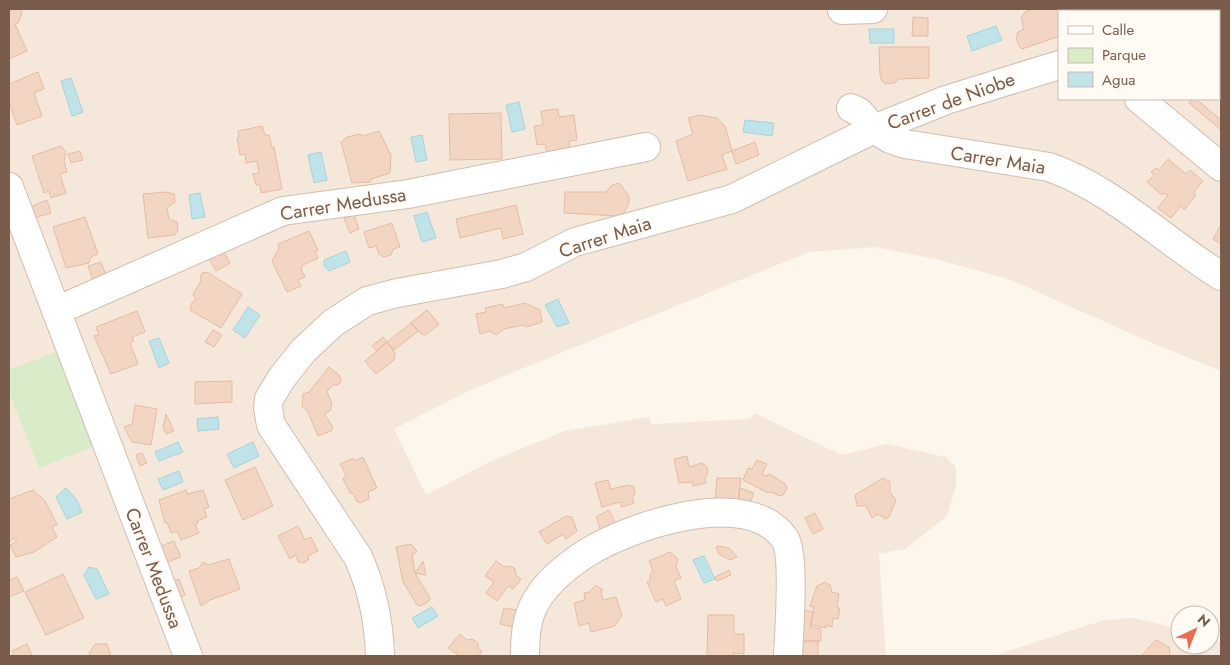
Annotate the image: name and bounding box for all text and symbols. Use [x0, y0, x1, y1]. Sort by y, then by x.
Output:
legend [1058, 10, 1220, 100]
text: Calle [1102, 19, 1134, 41]
text: Parque [1102, 44, 1146, 66]
street label: Carrer de Niobe [883, 65, 1019, 137]
text: Agua [1102, 69, 1136, 91]
street label: Carrer Maia [949, 139, 1047, 181]
street label: Carrer Medussa [278, 181, 408, 227]
street label: Carrer Maia [555, 209, 655, 265]
street label: Carrer Medussa [119, 504, 189, 632]
north arrow [1170, 605, 1220, 655]
text: N [1193, 609, 1215, 632]

